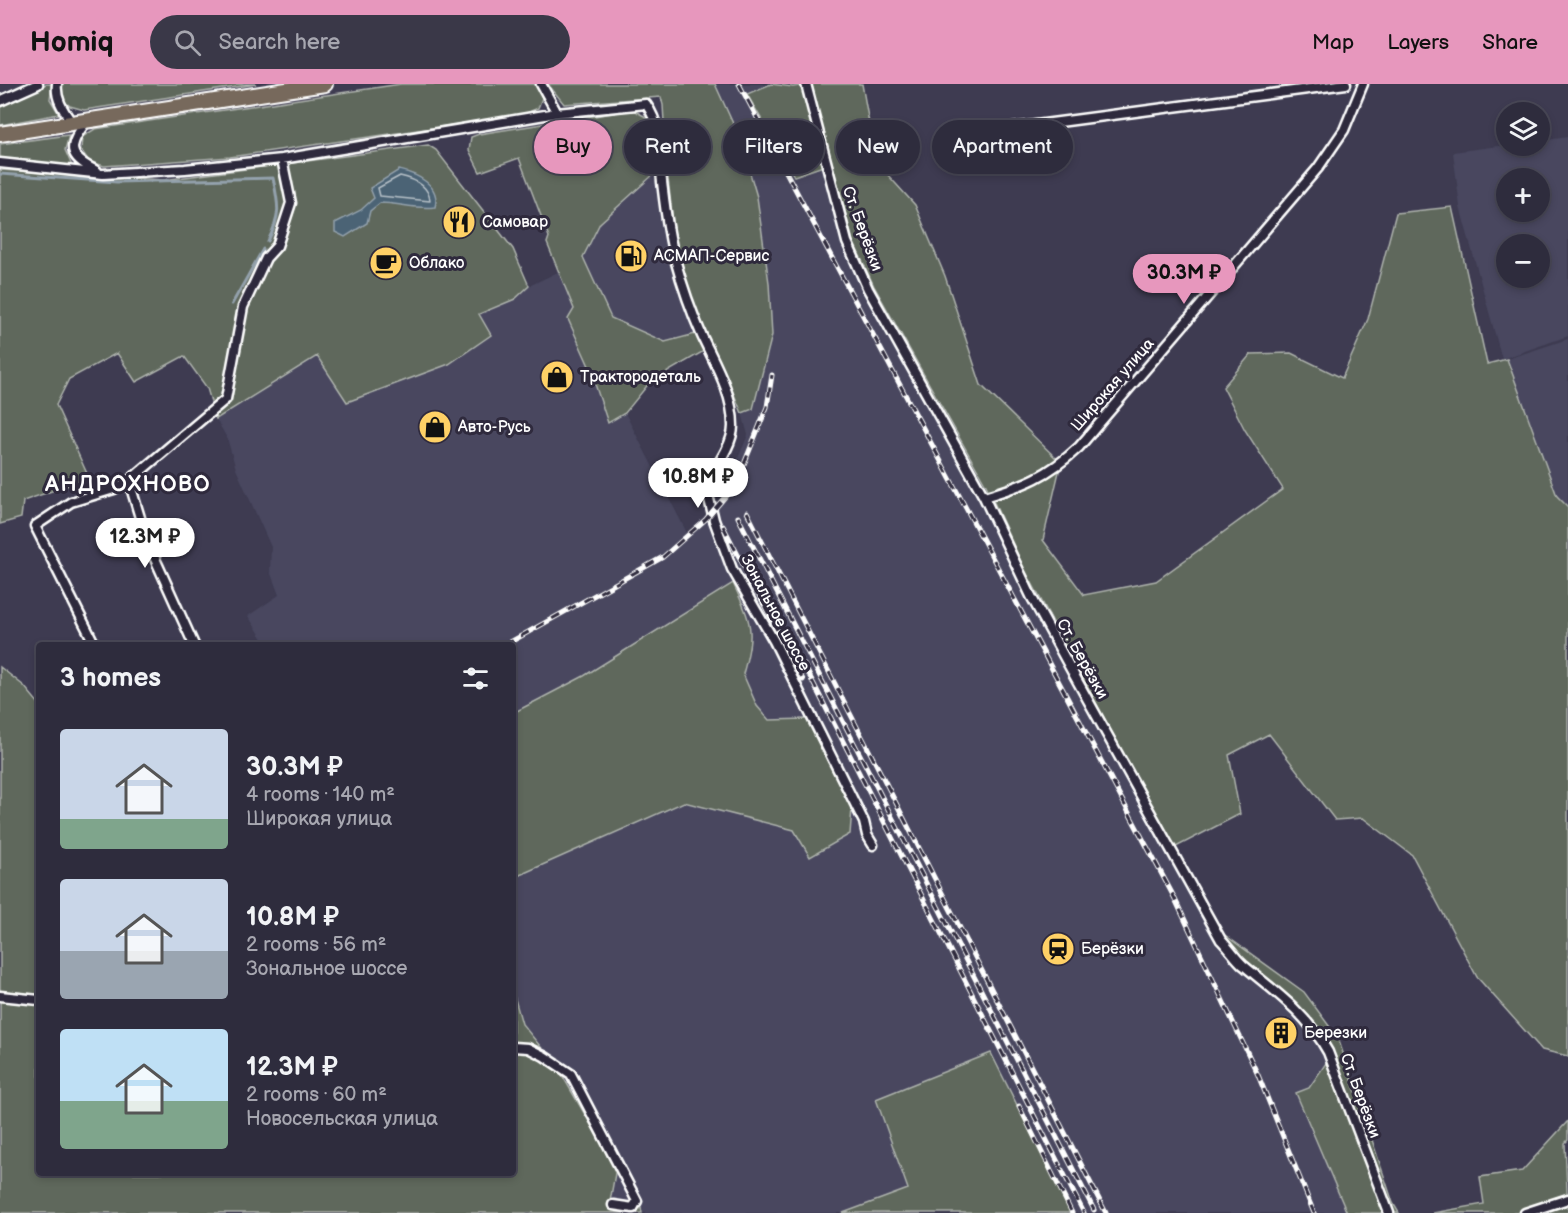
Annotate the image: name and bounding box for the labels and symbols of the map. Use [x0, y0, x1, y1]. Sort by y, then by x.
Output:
street label: Ст. Берёзки [838, 184, 886, 274]
restaurant icon: Самовар [441, 204, 477, 240]
place label: Самовар [482, 213, 548, 232]
fuel station icon: АСМАП-Сервис [613, 238, 649, 274]
cafe icon: Облако [368, 245, 404, 281]
place label: АСМАП-Сервис [653, 247, 770, 266]
place label: Облако [409, 254, 464, 273]
pin: 30.3M ₽ [1129, 254, 1239, 305]
street label: Широкая улица [1067, 334, 1159, 435]
shop icon: Трактородеталь [539, 359, 575, 395]
place label: Трактородеталь [580, 368, 701, 387]
shop icon: Авто-Русь [417, 409, 453, 445]
place label: Авто-Русь [457, 418, 531, 437]
pin: 10.8M ₽ [643, 458, 753, 509]
district label: АНДРОХНОВО [44, 471, 211, 498]
pin: 12.3M ₽ [90, 518, 200, 569]
street label: Зональное шоссе [736, 552, 814, 675]
street label: Ст. Берёзки [1052, 616, 1112, 702]
station icon: Берёзки [1040, 931, 1076, 967]
place label: Берёзки [1081, 940, 1144, 959]
building icon: Березки [1263, 1015, 1299, 1051]
place label: Березки [1304, 1024, 1367, 1043]
street label: Ст. Берёзки [1336, 1051, 1384, 1141]

